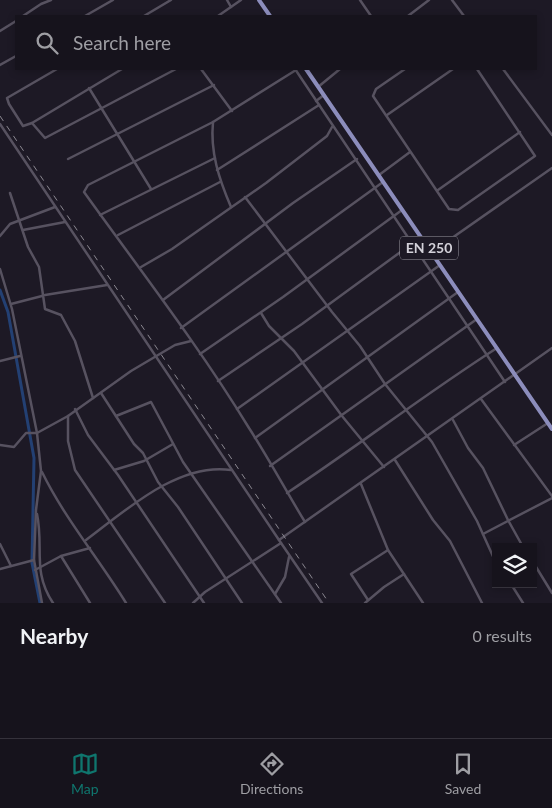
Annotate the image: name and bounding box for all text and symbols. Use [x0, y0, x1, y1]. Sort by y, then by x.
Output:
search box [15, 15, 537, 70]
icon: search [33, 29, 61, 57]
text: Search here [73, 31, 171, 54]
road number: EN 250 [400, 237, 458, 260]
map controls [492, 543, 537, 588]
button: layers [492, 543, 537, 588]
text: Nearby [20, 623, 88, 648]
text: 0 results [472, 626, 532, 645]
tab: Map [71, 750, 99, 797]
tab: Directions [240, 750, 303, 797]
tab: Saved [445, 750, 481, 797]

